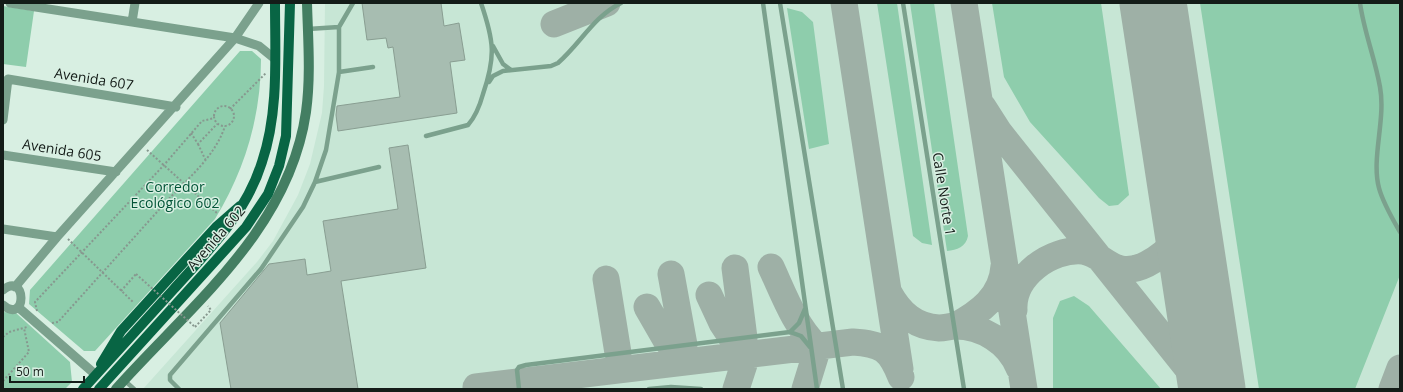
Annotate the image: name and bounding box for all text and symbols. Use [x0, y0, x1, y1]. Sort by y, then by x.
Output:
street label: Avenida 607 [53, 63, 135, 94]
street label: Avenida 605 [21, 134, 103, 165]
street label: Calle Norte 1 [929, 151, 960, 237]
park label: Corredor Ecológico 602 [131, 177, 219, 212]
street label: Avenida 602 [182, 201, 249, 274]
scale bar [10, 358, 84, 384]
text: 50 m [16, 363, 44, 380]

